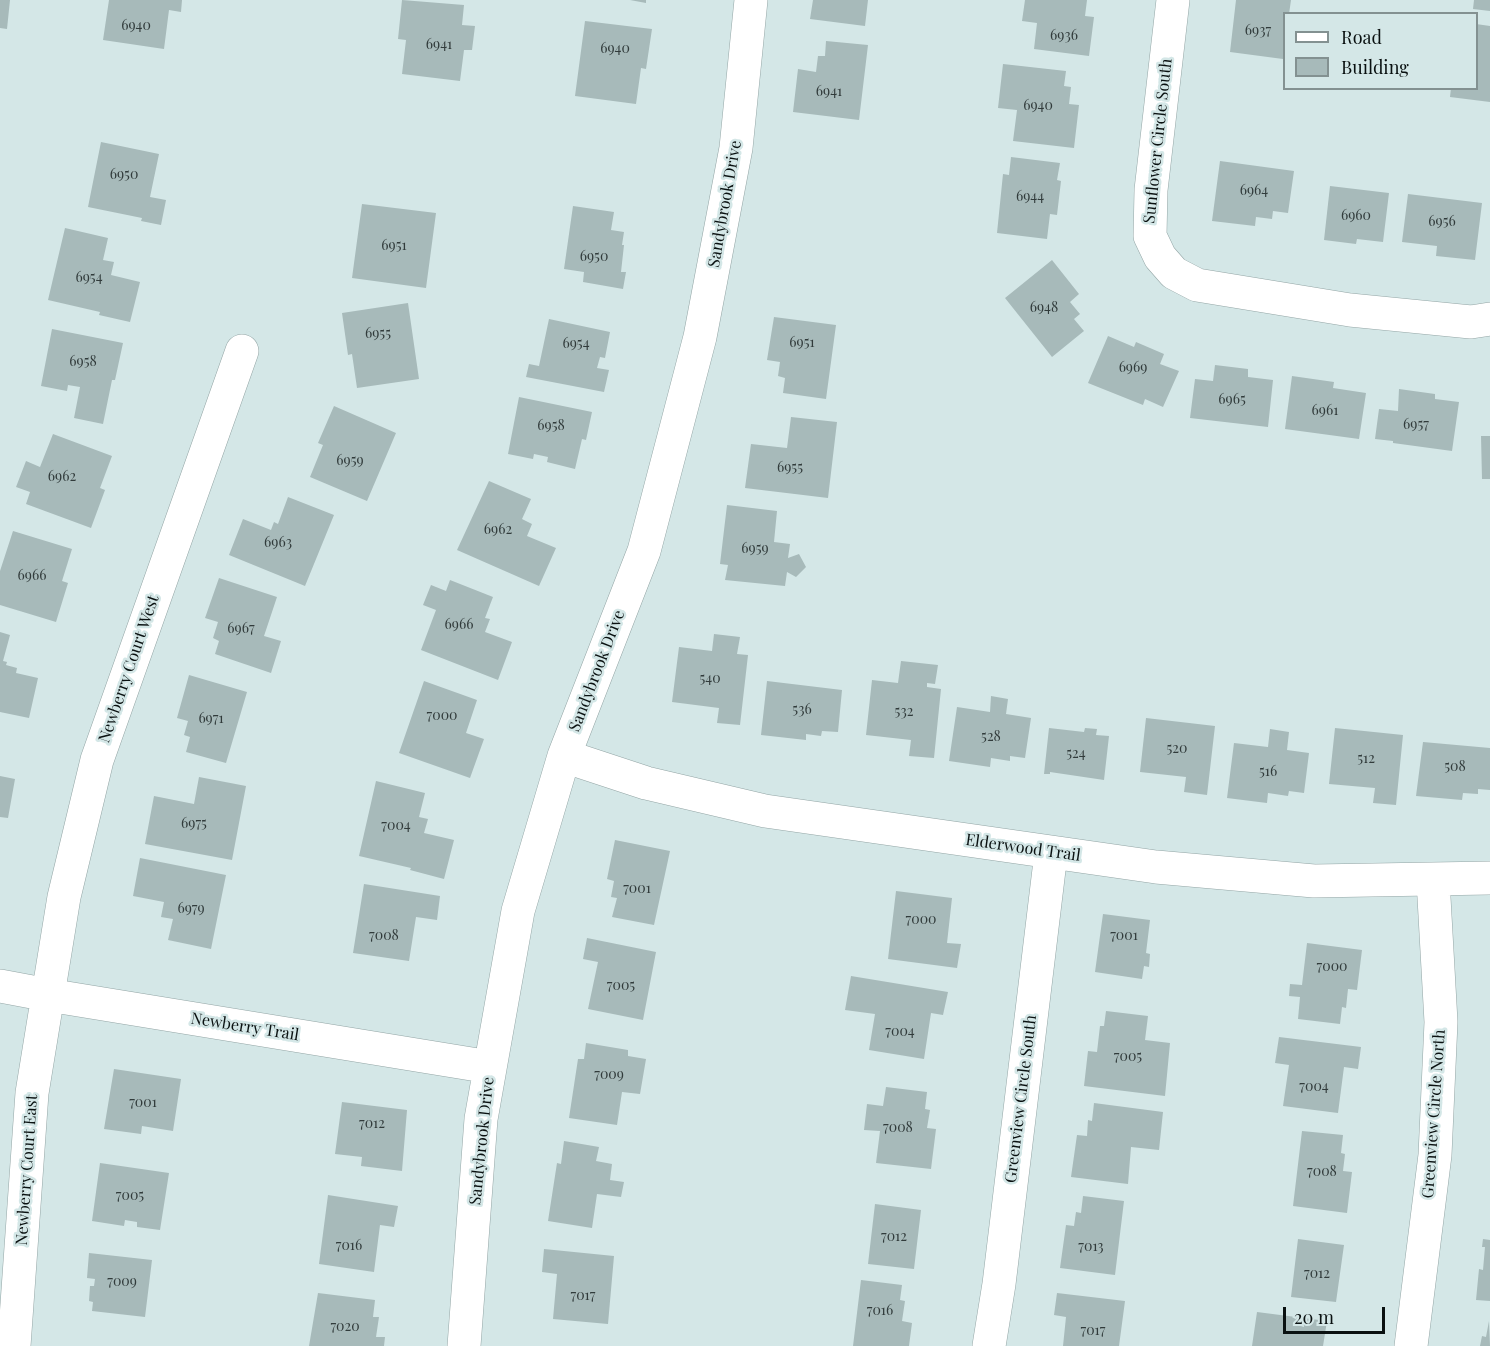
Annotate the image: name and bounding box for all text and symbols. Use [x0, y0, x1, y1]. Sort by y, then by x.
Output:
legend [1283, 12, 1478, 90]
house number: 6940 [121, 18, 151, 34]
house number: 6937 [1245, 23, 1271, 39]
text: Road [1341, 25, 1382, 49]
house number: 6936 [1050, 28, 1078, 44]
house number: 6941 [426, 37, 452, 53]
house number: 6940 [600, 41, 630, 57]
text: Building [1341, 55, 1409, 79]
street label: Sunflower Circle South [1140, 58, 1176, 224]
house number: 6941 [816, 84, 842, 100]
house number: 6940 [1023, 98, 1053, 114]
street label: Sandybrook Drive [704, 139, 746, 269]
house number: 6950 [110, 167, 138, 183]
house number: 6964 [1240, 183, 1268, 199]
house number: 6944 [1016, 189, 1044, 205]
house number: 6960 [1341, 208, 1371, 224]
house number: 6956 [1428, 214, 1456, 230]
house number: 6951 [381, 238, 407, 254]
house number: 6950 [580, 249, 608, 265]
house number: 6954 [75, 270, 103, 286]
house number: 6948 [1030, 300, 1058, 316]
house number: 6955 [365, 326, 391, 342]
house number: 6951 [789, 335, 815, 351]
house number: 6954 [562, 336, 590, 352]
house number: 6958 [69, 354, 97, 370]
house number: 6969 [1119, 360, 1147, 376]
house number: 6965 [1218, 392, 1246, 408]
house number: 6961 [1312, 403, 1338, 419]
house number: 6957 [1403, 417, 1429, 433]
house number: 6958 [537, 418, 565, 434]
house number: 6959 [336, 453, 364, 469]
house number: 6955 [777, 460, 803, 476]
house number: 6962 [48, 469, 76, 485]
house number: 6962 [484, 522, 512, 538]
house number: 6963 [264, 535, 292, 551]
house number: 6959 [741, 541, 769, 557]
house number: 6966 [18, 568, 46, 584]
street label: Newberry Court West [95, 593, 163, 745]
street label: Sandybrook Drive [565, 608, 629, 734]
house number: 6966 [445, 617, 473, 633]
house number: 6967 [227, 621, 255, 637]
house number: 540 [699, 671, 721, 687]
house number: 536 [792, 702, 812, 718]
house number: 532 [895, 704, 913, 720]
house number: 7000 [427, 708, 457, 724]
house number: 6971 [198, 711, 224, 727]
house number: 528 [981, 729, 1001, 745]
house number: 520 [1167, 741, 1187, 757]
house number: 524 [1066, 746, 1086, 762]
house number: 512 [1357, 751, 1375, 767]
house number: 508 [1444, 759, 1466, 775]
house number: 516 [1259, 764, 1277, 780]
house number: 6975 [181, 816, 207, 832]
house number: 7004 [381, 818, 411, 834]
street label: Elderwood Trail [964, 830, 1082, 866]
house number: 7001 [623, 881, 651, 897]
house number: 6979 [177, 901, 205, 917]
house number: 7000 [906, 912, 936, 928]
house number: 7008 [369, 928, 399, 944]
house number: 7001 [1110, 928, 1138, 944]
house number: 7000 [1317, 959, 1347, 975]
house number: 7005 [607, 978, 635, 994]
street label: Newberry Trail [190, 1009, 300, 1045]
street label: Greenview Circle South [1001, 1014, 1041, 1184]
house number: 7004 [885, 1024, 915, 1040]
street label: Greenview Circle North [1419, 1029, 1449, 1199]
house number: 7005 [1114, 1049, 1142, 1065]
house number: 7009 [594, 1067, 624, 1083]
street label: Sandybrook Drive [466, 1076, 498, 1206]
house number: 7004 [1299, 1079, 1329, 1095]
street label: Newberry Court East [12, 1094, 42, 1246]
house number: 7001 [129, 1095, 157, 1111]
house number: 7012 [359, 1116, 385, 1132]
house number: 7008 [883, 1120, 913, 1136]
house number: 7008 [1307, 1164, 1337, 1180]
house number: 7005 [116, 1188, 144, 1204]
house number: 7012 [881, 1229, 907, 1245]
house number: 7016 [336, 1238, 362, 1254]
house number: 7013 [1078, 1239, 1104, 1255]
house number: 7012 [1304, 1266, 1330, 1282]
house number: 7009 [107, 1274, 137, 1290]
house number: 7017 [571, 1288, 595, 1304]
scale bar [1286, 1295, 1388, 1333]
house number: 7016 [867, 1303, 893, 1319]
text: 20 m [1294, 1305, 1334, 1329]
house number: 7020 [330, 1319, 360, 1335]
house number: 7017 [1081, 1323, 1105, 1339]

